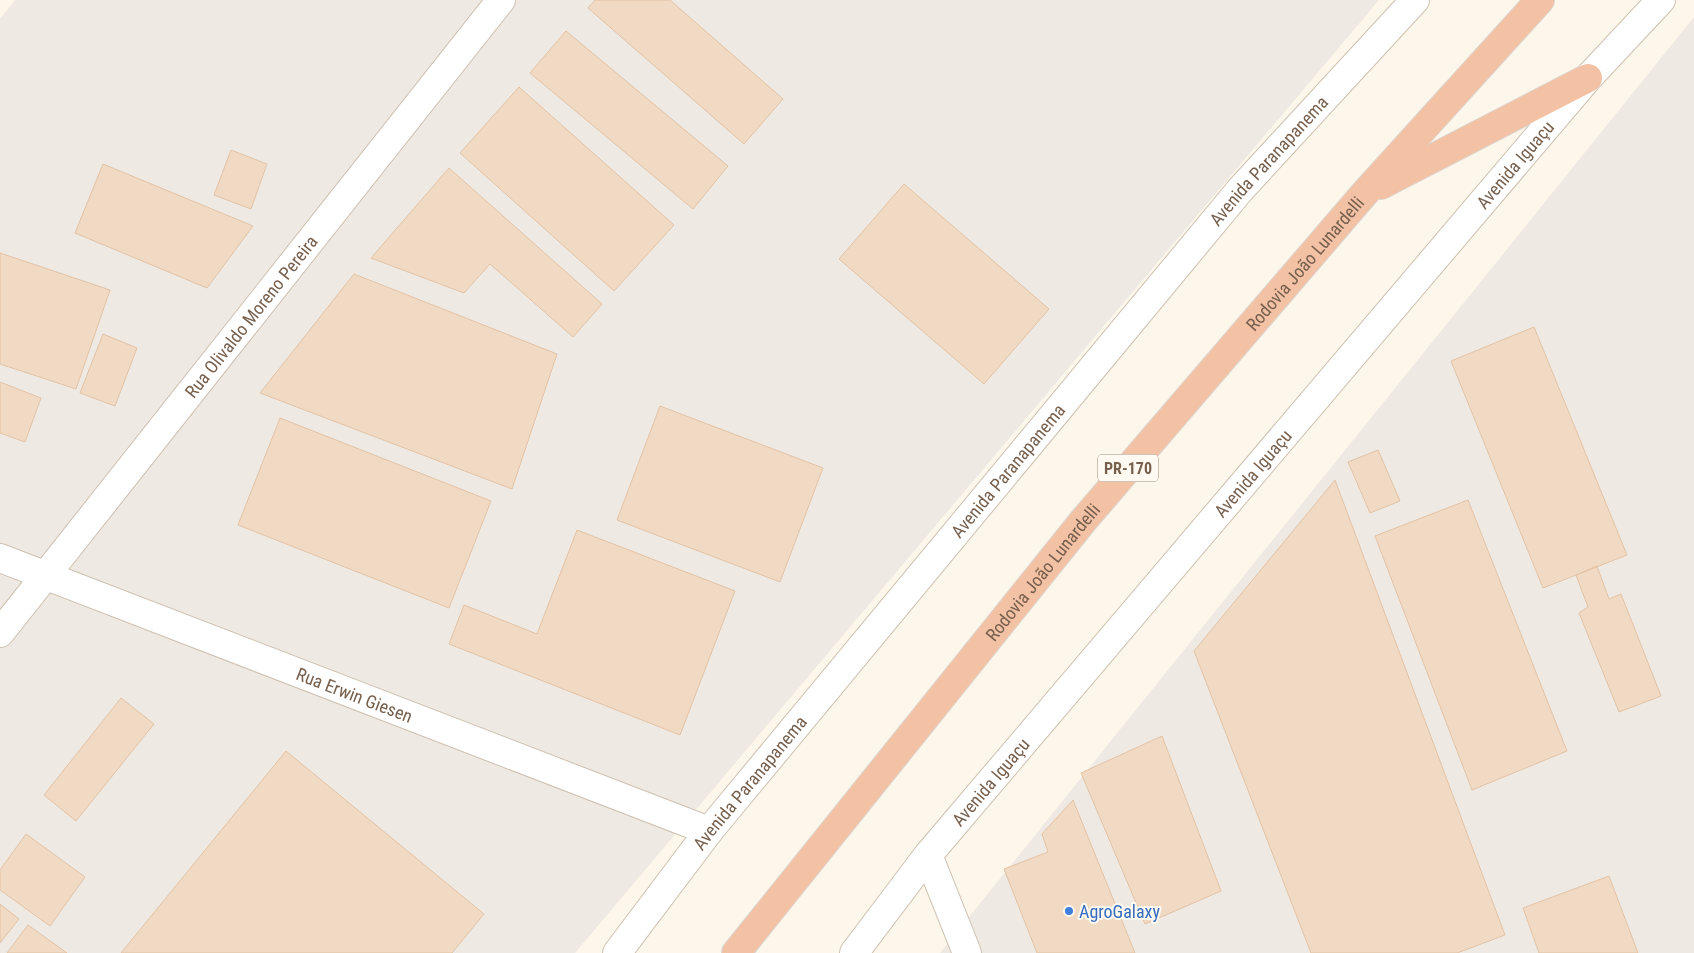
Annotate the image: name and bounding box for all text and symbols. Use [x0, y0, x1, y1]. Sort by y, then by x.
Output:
street label: Avenida Paranapanema [1205, 91, 1332, 230]
street label: Avenida Iguaçu [1472, 116, 1558, 212]
street label: Rodovia João Lunardelli [1241, 192, 1368, 335]
street label: Rua Olivaldo Moreno Pereira [180, 231, 321, 402]
street label: Avenida Paranapanema [946, 399, 1069, 541]
street label: Avenida Iguaçu [1209, 425, 1296, 521]
road number: PR-170 [1098, 454, 1158, 482]
street label: Rodovia João Lunardelli [981, 499, 1104, 645]
street label: Rua Erwin Giesen [293, 663, 416, 726]
street label: Avenida Paranapanema [688, 711, 811, 854]
street label: Avenida Iguaçu [947, 734, 1033, 830]
place label: AgroGalaxy [1079, 901, 1161, 922]
marker: AgroGalaxy [1063, 905, 1075, 917]

